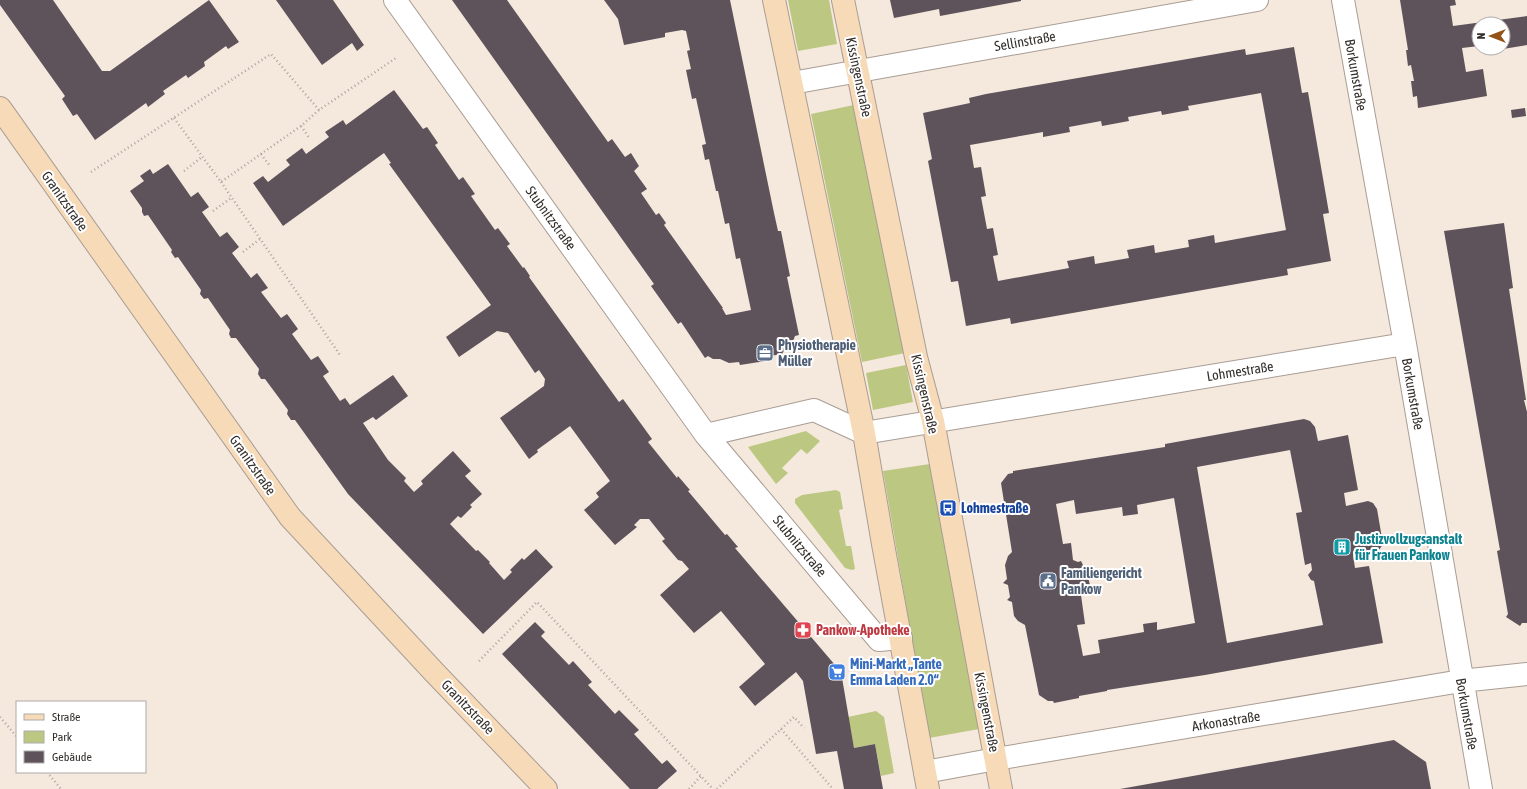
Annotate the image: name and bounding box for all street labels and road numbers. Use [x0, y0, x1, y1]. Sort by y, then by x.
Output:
street label: Sellinstraße [993, 28, 1057, 54]
street label: Kissingenstraße [843, 36, 875, 118]
street label: Borkumstraße [1342, 38, 1370, 112]
street label: Granitzstraße [39, 168, 91, 234]
street label: Stubnitzstraße [523, 183, 579, 253]
street label: Kissingenstraße [908, 353, 942, 435]
street label: Borkumstraße [1399, 357, 1427, 431]
street label: Lohmestraße [1205, 358, 1275, 384]
street label: Granitzstraße [227, 432, 279, 498]
street label: Stubnitzstraße [770, 512, 830, 580]
street label: Kissingenstraße [971, 671, 1003, 753]
street label: Granitzstraße [438, 677, 498, 737]
street label: Borkumstraße [1453, 677, 1481, 751]
street label: Arkonastraße [1191, 708, 1261, 734]

